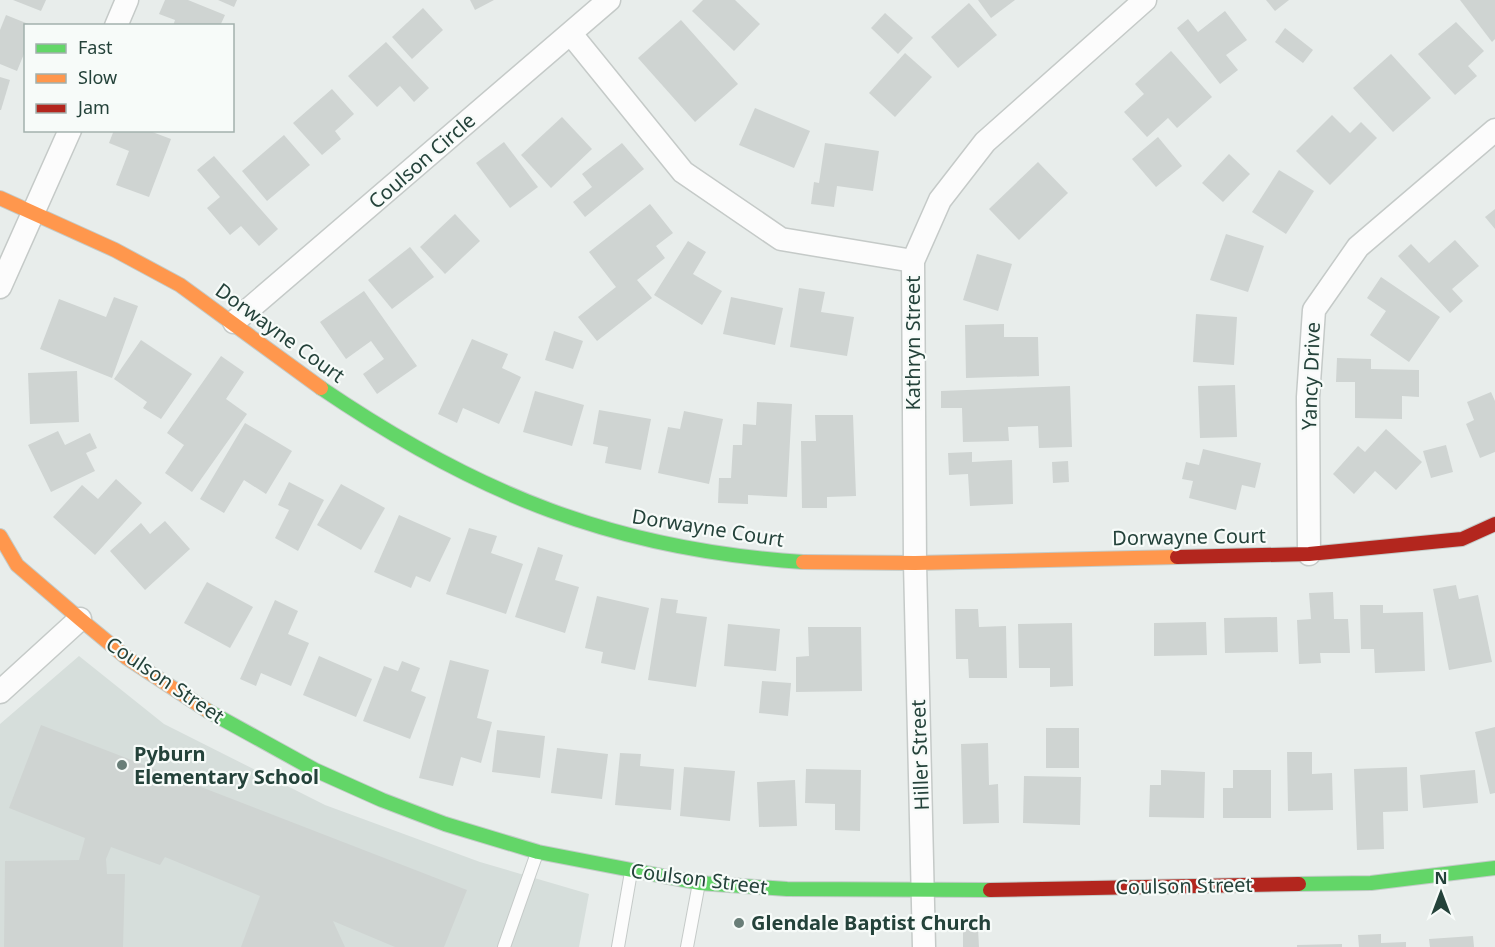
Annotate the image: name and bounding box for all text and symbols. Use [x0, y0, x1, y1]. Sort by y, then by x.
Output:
legend [24, 24, 234, 132]
text: Fast [78, 35, 113, 59]
text: Slow [78, 65, 117, 89]
text: Jam [76, 95, 110, 119]
street label: Coulson Circle [363, 107, 481, 215]
street label: Kathryn Street [899, 275, 926, 411]
street label: Dorwayne Court [210, 277, 350, 389]
street label: Yancy Drive [1295, 321, 1326, 431]
street label: Dorwayne Court [630, 502, 786, 553]
street label: Dorwayne Court [1112, 522, 1266, 551]
street label: Coulson Street [101, 630, 230, 729]
street label: Hiller Street [904, 699, 935, 811]
place label: Pyburn Elementary School [134, 740, 319, 790]
marker: Pyburn Elementary School [115, 758, 129, 772]
street label: Coulson Street [629, 857, 769, 900]
north arrow [1411, 863, 1471, 923]
text: N [1434, 867, 1448, 889]
street label: Coulson Street [1115, 871, 1253, 900]
place label: Glendale Baptist Church [751, 909, 991, 936]
marker: Glendale Baptist Church [732, 916, 746, 930]

